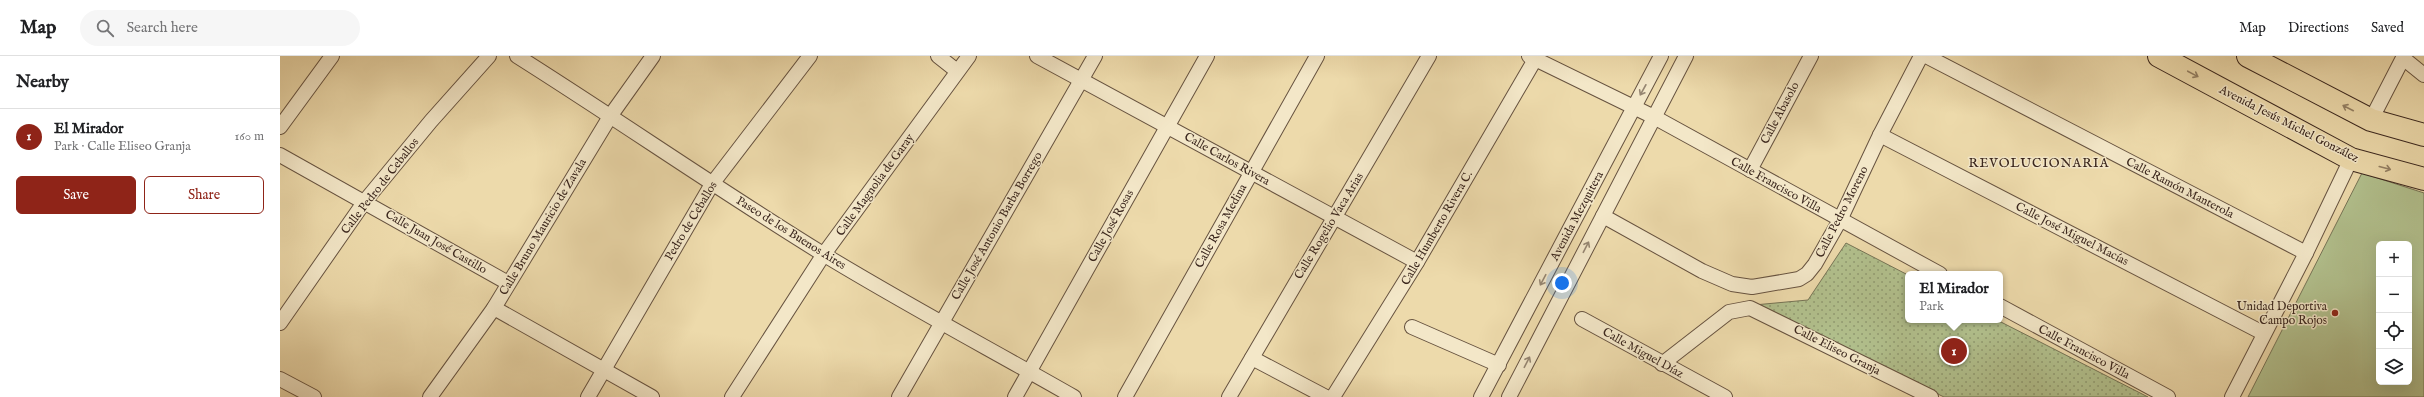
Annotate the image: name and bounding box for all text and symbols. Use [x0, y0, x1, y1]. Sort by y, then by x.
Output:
search box [80, 10, 360, 46]
text: Map [20, 16, 56, 40]
icon: search [94, 17, 116, 39]
text: Search here [126, 18, 198, 37]
text: Map [2239, 19, 2266, 37]
text: Directions [2288, 19, 2349, 37]
text: Saved [2371, 19, 2404, 37]
one-way arrow [2187, 71, 2199, 79]
text: Nearby [16, 72, 69, 93]
street label: Calle Abasolo [1757, 79, 1803, 147]
street label: Avenida Jesús Michel González [2215, 82, 2362, 167]
one-way arrow [1638, 84, 1646, 96]
one-way arrow [2342, 104, 2354, 111]
text: El Mirador [54, 119, 123, 138]
text: 1 [27, 128, 31, 145]
text: 160 m [234, 128, 264, 145]
street label: Calle Carlos Rivera [1182, 129, 1273, 189]
street label: Calle Magnolia de Garay [833, 131, 917, 239]
street label: Calle Pedro de Ceballos [338, 135, 422, 237]
text: Park · Calle Eliseo Granja [54, 138, 191, 155]
street label: Calle José Antonio Barba Borrego [948, 149, 1047, 303]
street label: Calle Francisco Villa [1728, 154, 1825, 217]
street label: Calle Ramón Manterola [2124, 154, 2237, 222]
street label: Calle Bruno Mauricio de Zavala [496, 155, 590, 298]
district label: REVOLUCIONARIA [1969, 155, 2110, 172]
street label: Calle Pedro Moreno [1812, 163, 1872, 260]
one-way arrow [2378, 165, 2391, 172]
street label: Calle Humberto Rivera C. [1398, 168, 1476, 288]
street label: Avenida Mezquitera [1547, 168, 1608, 265]
street label: Calle Rogelio Vaca Arias [1291, 170, 1367, 282]
button: Save [16, 176, 136, 214]
button: Share [144, 176, 264, 214]
street label: Pedro de Ceballos [661, 179, 721, 263]
street label: Calle Rosa Medina [1192, 181, 1251, 271]
street label: Calle José Rosas [1085, 187, 1138, 266]
street label: Paseo de los Buenos Aires [733, 193, 849, 273]
street label: Calle José Miguel Macías [2013, 199, 2131, 270]
street label: Calle Juan José Castillo [382, 207, 490, 278]
one-way arrow [1583, 241, 1591, 253]
map controls [2376, 241, 2412, 385]
button: + [2376, 241, 2412, 277]
popup [1905, 271, 2003, 323]
one-way arrow [1539, 273, 1546, 285]
your location [1552, 273, 1572, 293]
button: − [2376, 277, 2412, 313]
text: El Mirador [1919, 279, 1989, 298]
text: Park [1919, 298, 1944, 315]
place label: Unidad Deportiva Campo Rojos [2237, 299, 2328, 329]
marker: Unidad Deportiva Campo Rojos [2330, 308, 2340, 318]
button: locate [2376, 313, 2412, 349]
street label: Calle Eliseo Granja [1791, 322, 1884, 379]
street label: Calle Francisco Villa [2036, 322, 2133, 383]
street label: Calle Miguel Díaz [1600, 324, 1687, 382]
pin: 1 [1941, 336, 1967, 366]
button: layers [2376, 349, 2412, 385]
one-way arrow [1523, 357, 1531, 369]

